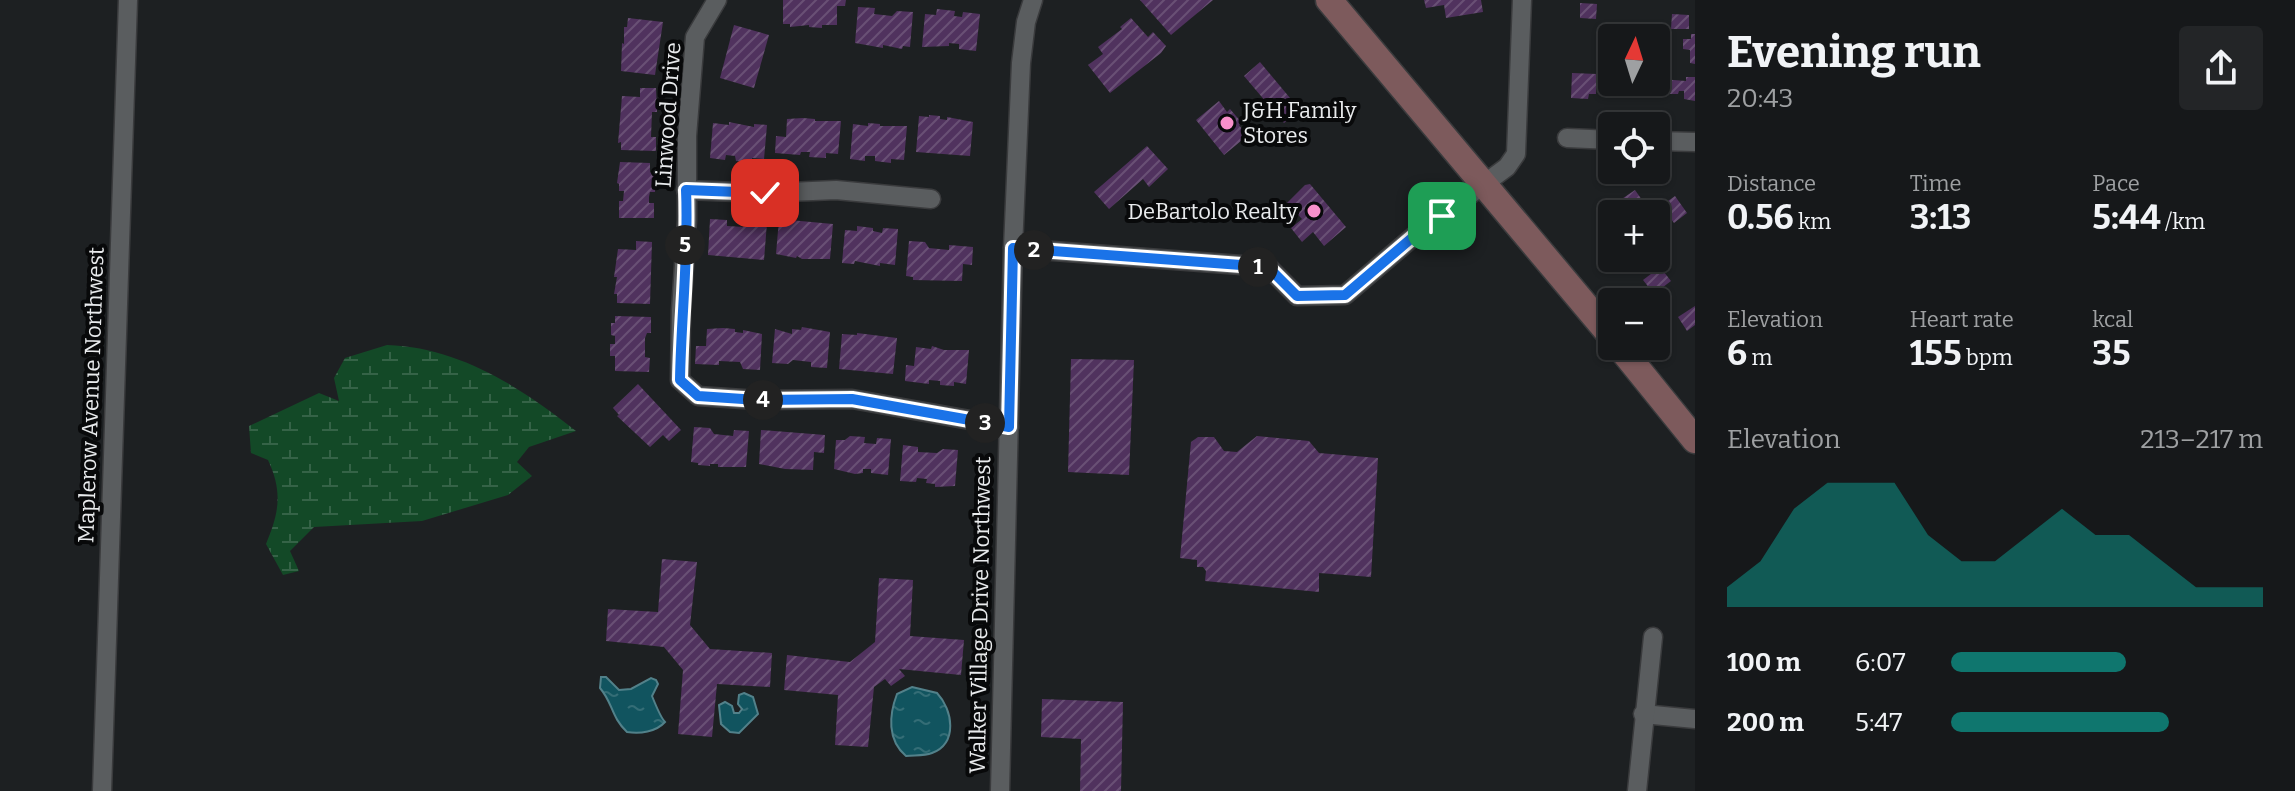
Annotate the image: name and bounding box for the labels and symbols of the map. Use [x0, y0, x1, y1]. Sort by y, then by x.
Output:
north arrow [1598, 24, 1670, 96]
street label: Linwood Drive [649, 41, 687, 189]
place label: J&H Family Stores [1242, 97, 1357, 149]
marker: J&H Family Stores [1218, 114, 1236, 132]
pin [731, 159, 799, 227]
pin [1408, 182, 1476, 250]
place label: DeBartolo Realty [1127, 198, 1298, 225]
marker: DeBartolo Realty [1305, 202, 1323, 220]
pin: 5 [665, 225, 705, 265]
pin: 2 [1014, 230, 1054, 270]
street label: Maplerow Avenue Northwest [72, 247, 110, 543]
pin: 1 [1238, 247, 1278, 287]
pin: 4 [743, 380, 783, 420]
pin: 3 [965, 403, 1005, 443]
street label: Walker Village Drive Northwest [964, 456, 996, 774]

